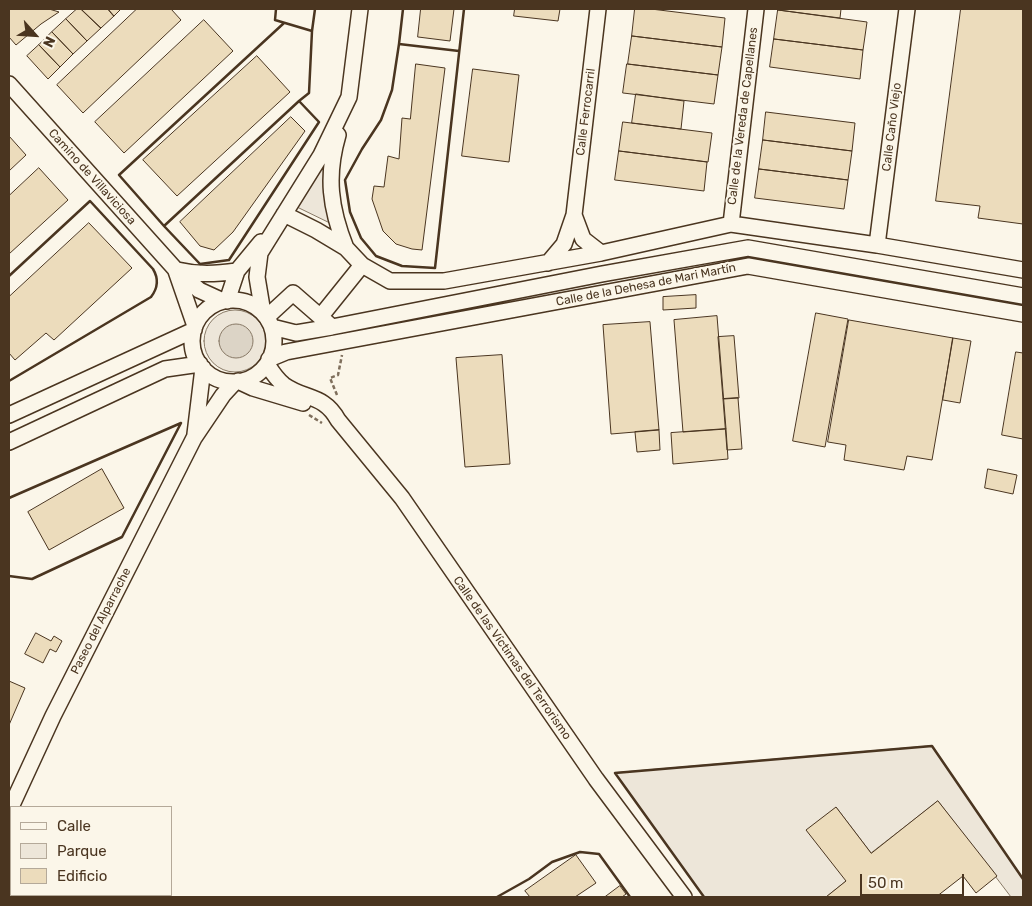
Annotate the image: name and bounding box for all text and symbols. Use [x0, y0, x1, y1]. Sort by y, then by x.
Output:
north arrow [10, 10, 60, 60]
street label: Calle de la Vereda de Capellanes [725, 26, 761, 206]
text: N [39, 34, 59, 50]
street label: Calle Ferrocarril [574, 68, 598, 156]
street label: Calle Caño Viejo [879, 82, 905, 172]
street label: Camino de Villaviciosa [45, 126, 139, 228]
street label: Calle de la Dehesa de Mari Martín [555, 260, 737, 310]
street label: Paseo del Alparrache [68, 565, 134, 677]
street label: Calle de las Víctimas del Terrorismo [450, 574, 574, 742]
legend [10, 806, 172, 896]
text: Calle [57, 817, 91, 835]
text: Parque [57, 842, 107, 860]
scale bar [862, 864, 966, 896]
text: Edificio [57, 867, 107, 885]
text: 50 m [868, 874, 903, 892]

